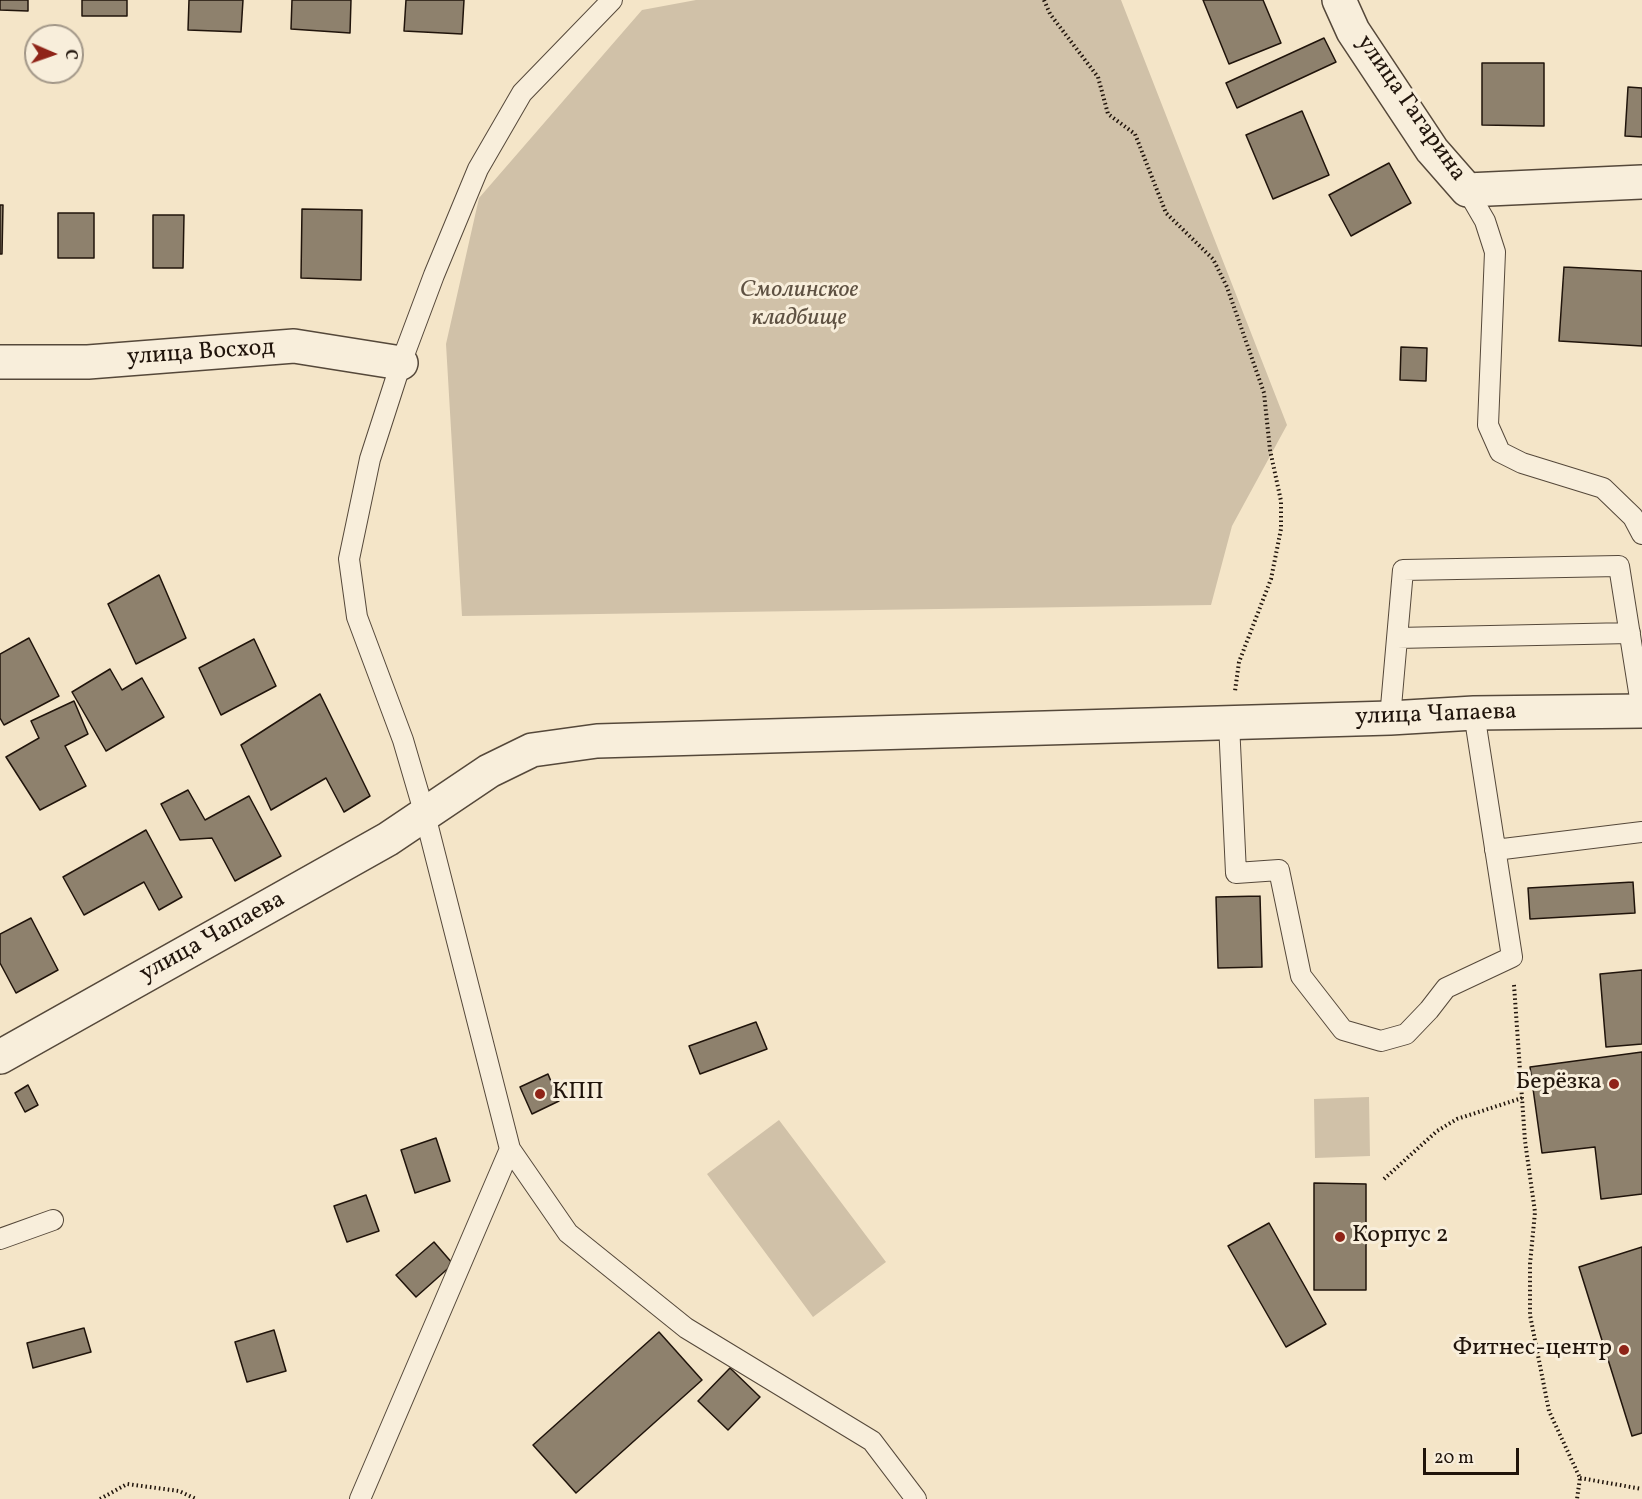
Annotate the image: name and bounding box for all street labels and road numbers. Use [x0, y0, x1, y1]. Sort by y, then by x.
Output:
street label: улица Гагарина [1349, 30, 1471, 188]
street label: улица Восход [126, 334, 276, 374]
street label: улица Чапаева [1355, 699, 1517, 733]
street label: улица Чапаева [135, 886, 291, 990]

